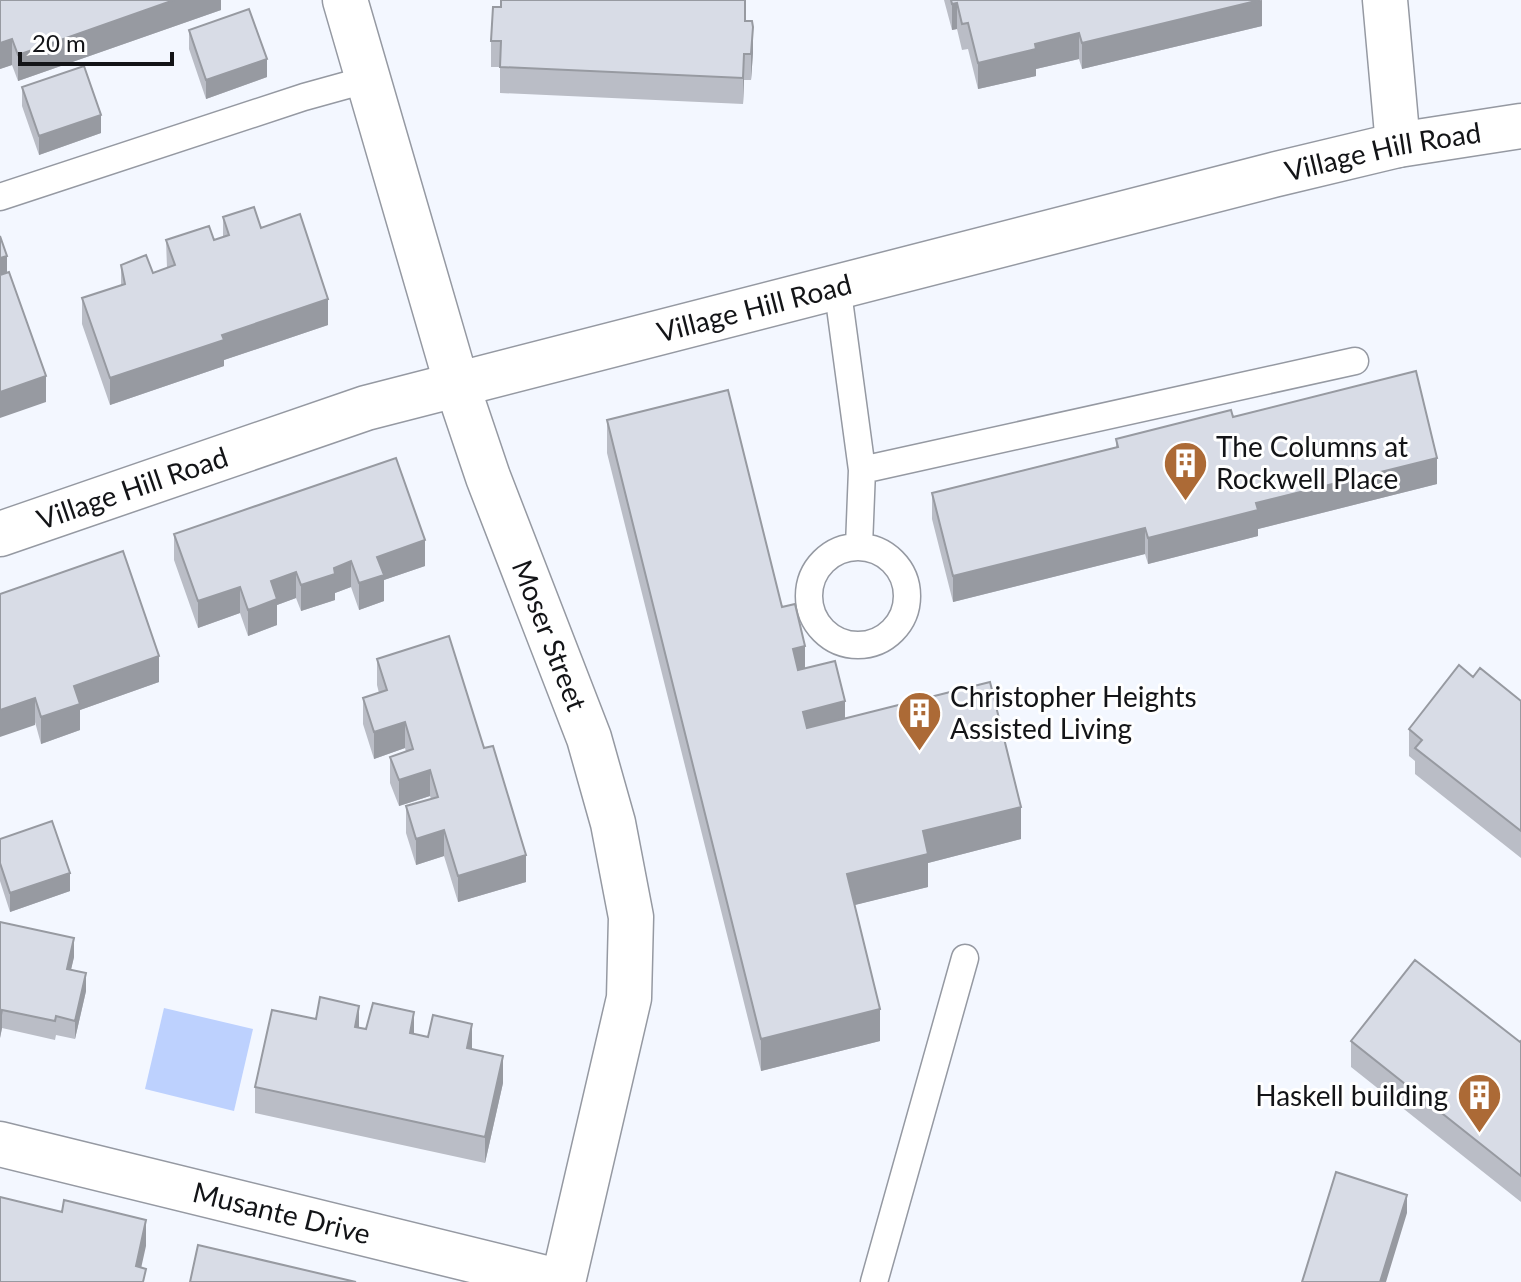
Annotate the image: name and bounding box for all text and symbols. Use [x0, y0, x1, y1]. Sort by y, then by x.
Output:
scale bar [20, 16, 172, 66]
text: 20 m [32, 28, 86, 57]
street label: Village Hill Road [1281, 114, 1483, 188]
street label: Village Hill Road [653, 266, 855, 349]
place label: The Columns at Rockwell Place [1216, 429, 1408, 495]
street label: Village Hill Road [32, 439, 232, 536]
building icon: The Columns at Rockwell Place [1161, 439, 1209, 502]
street label: Moser Street [506, 555, 595, 715]
place label: Christopher Heights Assisted Living [950, 679, 1197, 745]
building icon: Christopher Heights Assisted Living [895, 689, 943, 752]
building icon: Haskell building [1455, 1072, 1503, 1135]
place label: Haskell building [1255, 1078, 1448, 1112]
street label: Musante Drive [190, 1174, 374, 1250]

